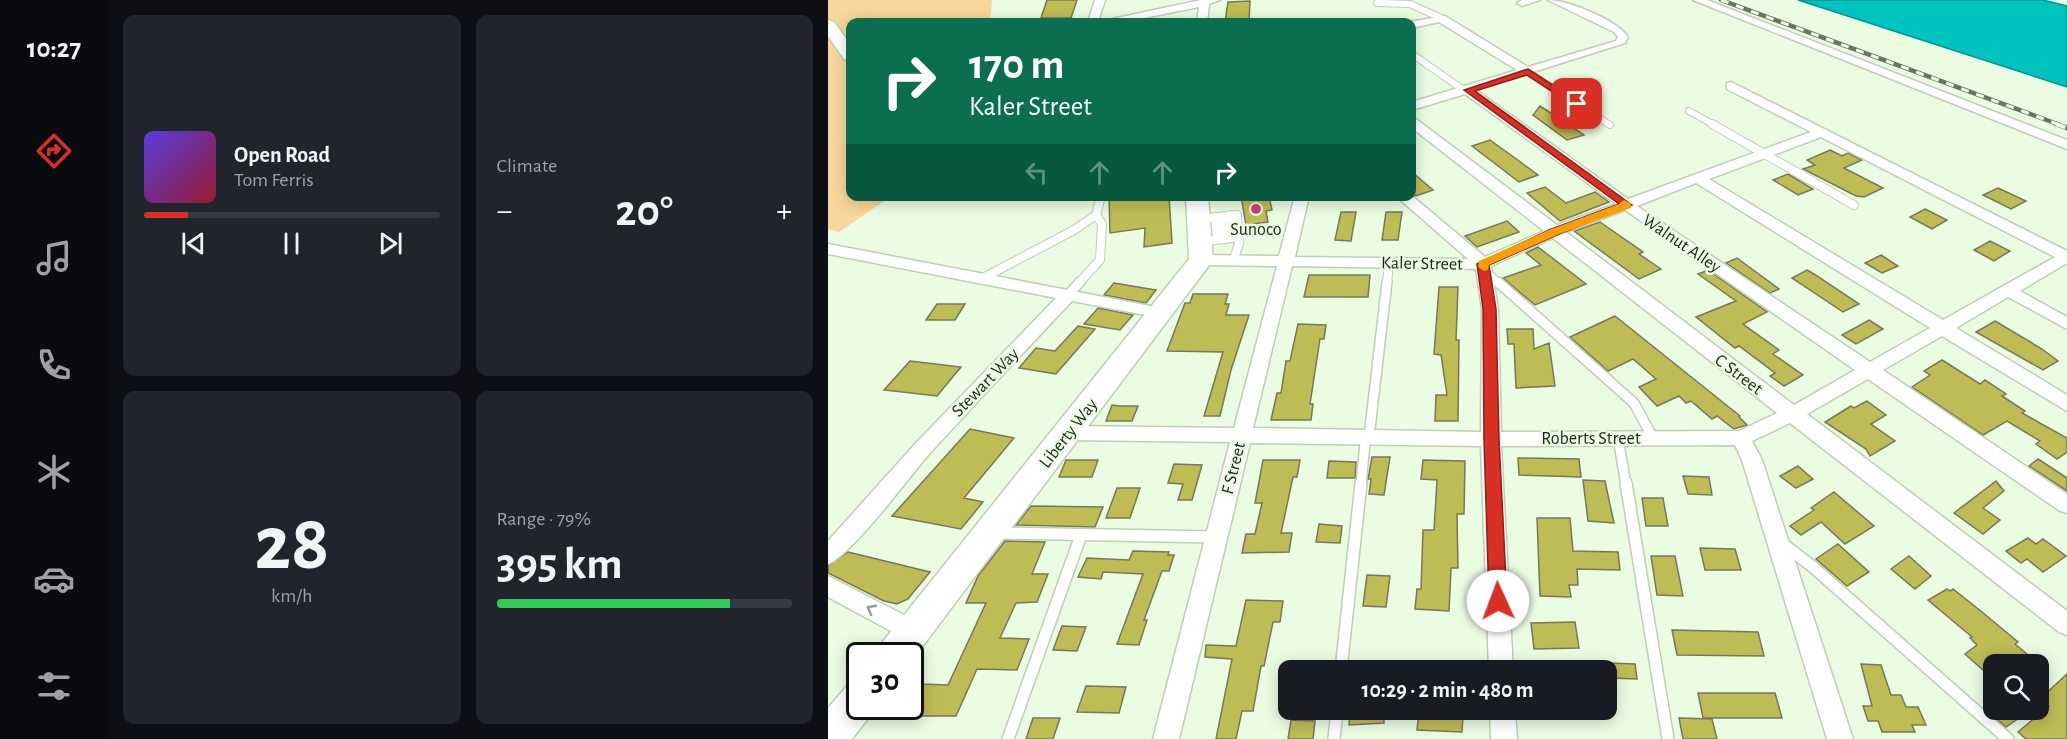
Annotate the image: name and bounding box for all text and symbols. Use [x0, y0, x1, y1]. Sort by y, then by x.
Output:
text: 10:27 [27, 35, 81, 62]
icon: right [870, 42, 948, 120]
text: 170 m [969, 44, 1064, 86]
pin [1551, 78, 1602, 129]
icon: arrive [1560, 87, 1593, 120]
text: Kaler Street [969, 93, 1092, 120]
icon: directions [33, 130, 75, 172]
text: Open Road [234, 144, 330, 166]
text: Climate [497, 156, 557, 176]
icon: left [1020, 156, 1053, 189]
icon: ahead [1083, 156, 1116, 189]
icon: ahead [1146, 156, 1179, 189]
icon: right [1209, 156, 1242, 189]
text: Tom Ferris [234, 170, 314, 190]
text: 20° [615, 189, 673, 234]
text: − [497, 195, 512, 228]
text: + [776, 195, 792, 228]
marker: Sunoco [1249, 202, 1263, 216]
street label: Walnut Alley [1639, 211, 1724, 277]
place label: Sunoco [1230, 221, 1282, 239]
icon: previous [177, 227, 210, 260]
icon: pause [275, 227, 308, 260]
icon: next [374, 227, 407, 260]
icon: music [33, 237, 75, 279]
street label: Kaler Street [1381, 254, 1463, 274]
icon: phone [33, 344, 75, 386]
street label: Stewart Way [949, 345, 1023, 420]
street label: C Street [1711, 351, 1766, 399]
street label: Liberty Way [1036, 395, 1101, 472]
street label: Roberts Street [1541, 430, 1641, 448]
street label: F Street [1219, 440, 1249, 496]
icon: climate [33, 451, 75, 493]
text: 28 [254, 506, 329, 584]
text: Range · 79% [497, 509, 591, 529]
text: 395 km [497, 542, 622, 587]
icon: car [33, 558, 75, 600]
position arrow [1466, 569, 1530, 633]
text: km/h [271, 586, 312, 606]
one-way arrow [867, 605, 877, 616]
speed limit sign: 30 [846, 642, 924, 720]
map controls [1983, 654, 2049, 720]
button: search [1983, 654, 2049, 720]
icon: filters [33, 665, 75, 707]
text: 10:29 · 2 min · 480 m [1361, 679, 1534, 701]

